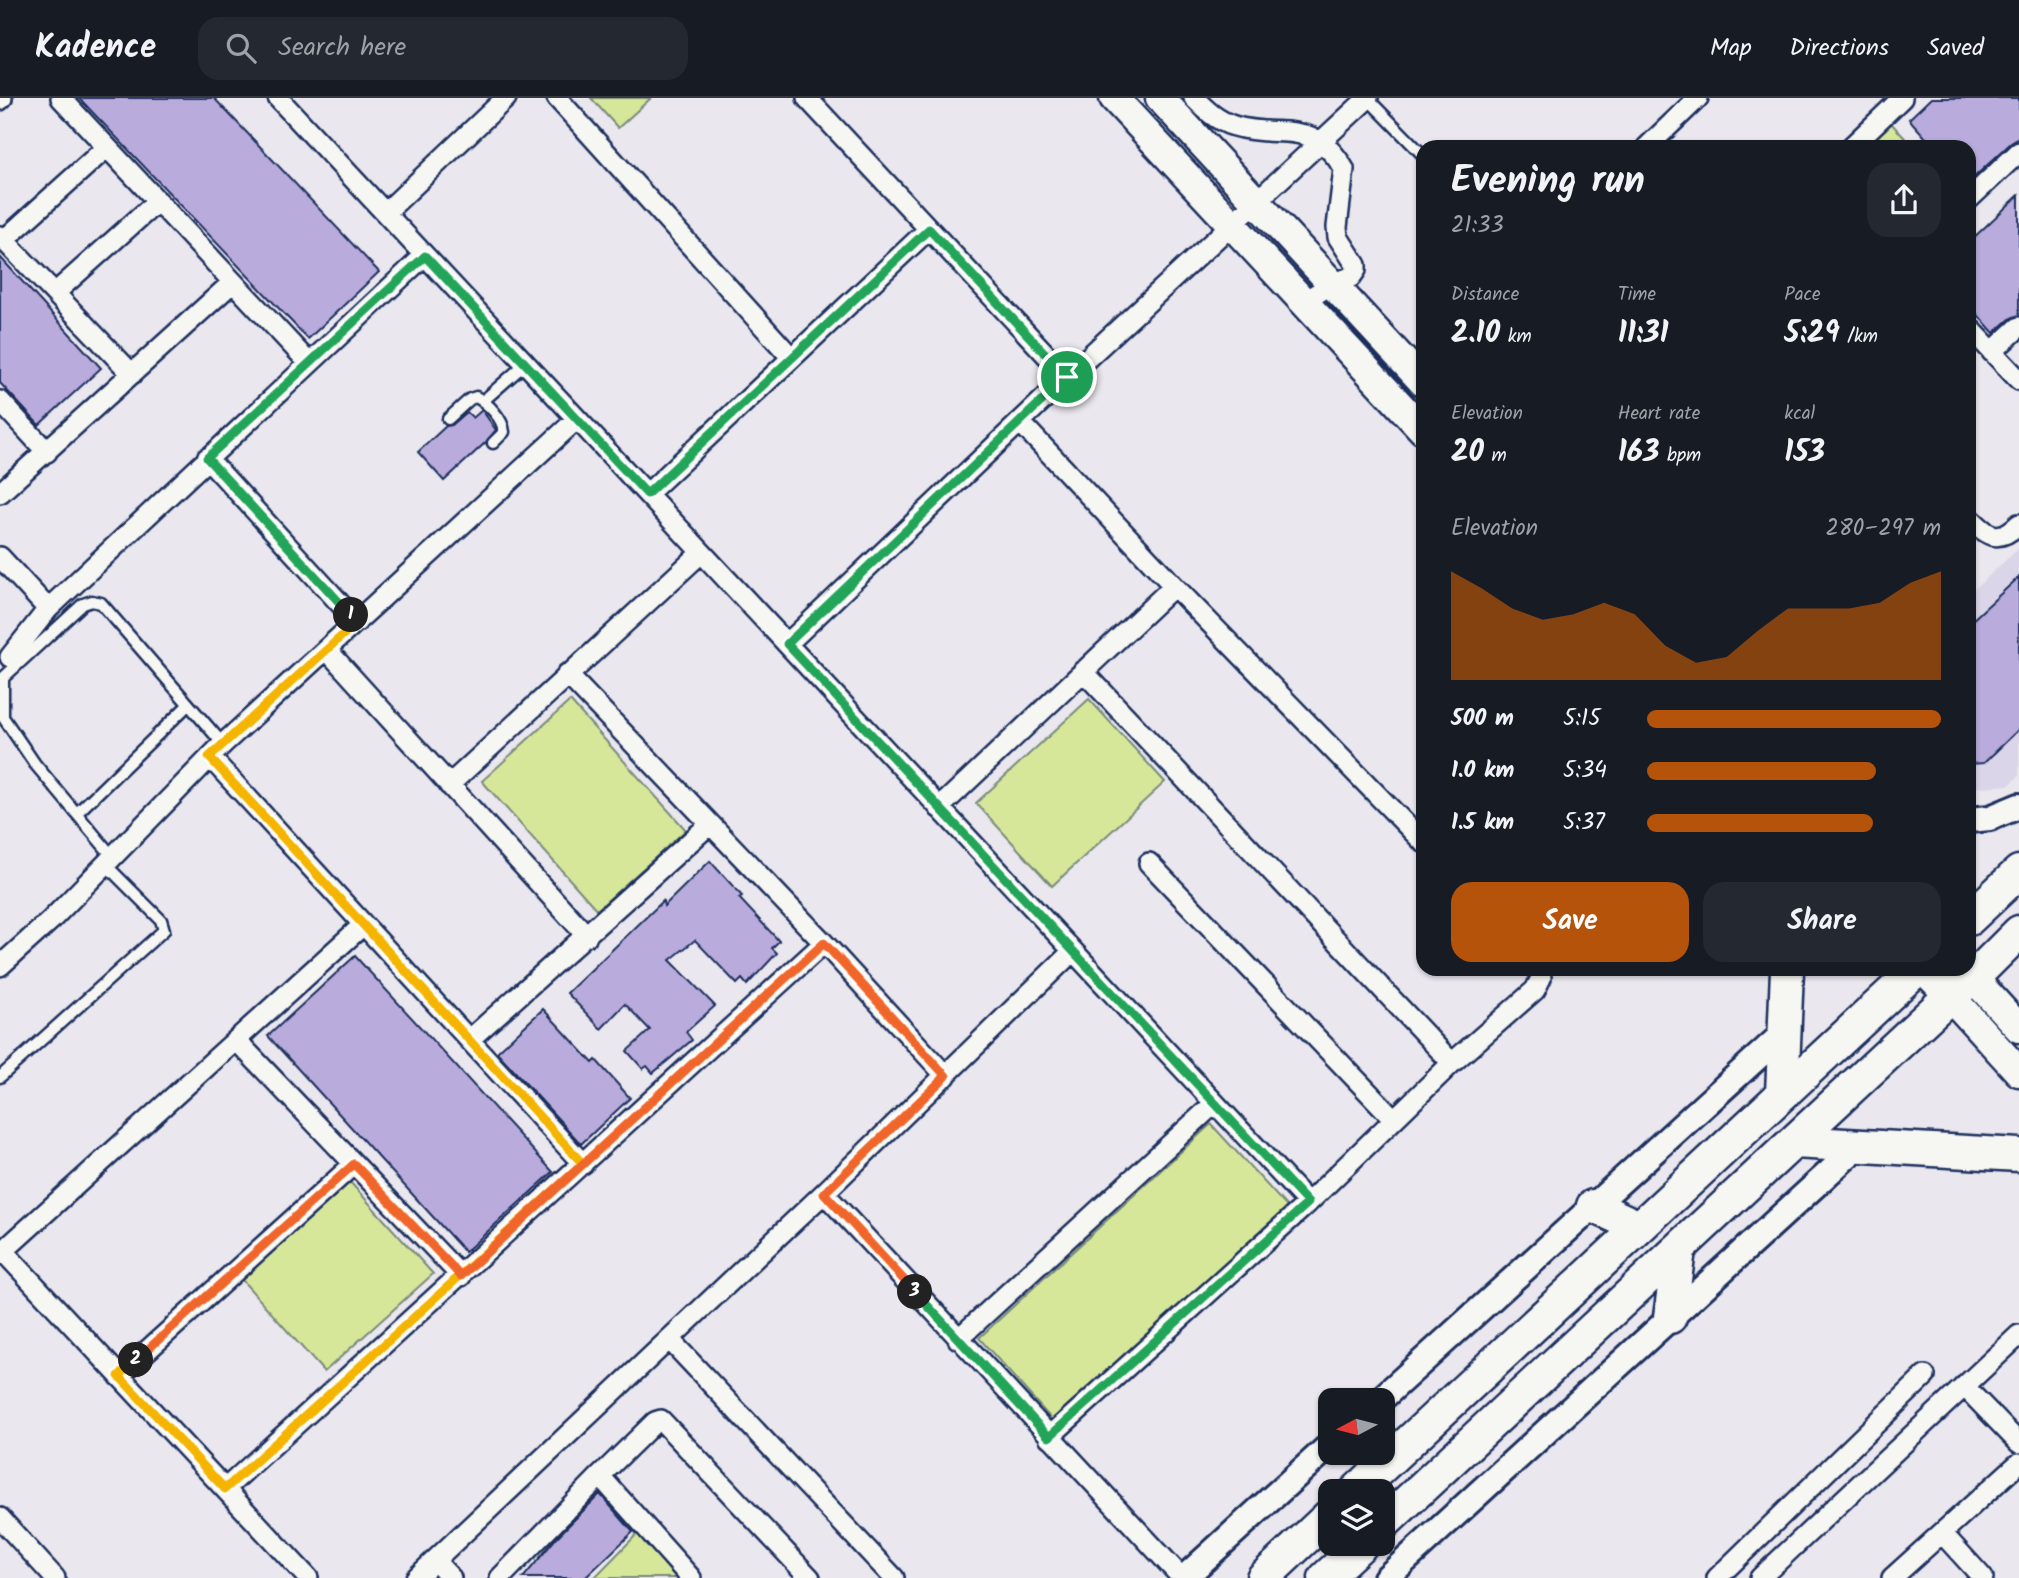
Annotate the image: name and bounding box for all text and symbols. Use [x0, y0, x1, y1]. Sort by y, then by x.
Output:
search box [198, 17, 688, 80]
text: Kadence [35, 22, 156, 75]
text: Search here [278, 27, 406, 69]
icon: search [222, 29, 260, 67]
text: Map [1710, 29, 1752, 68]
text: Directions [1790, 29, 1889, 68]
text: Saved [1927, 29, 1984, 68]
text: Evening run [1451, 152, 1645, 212]
button: share [1867, 163, 1941, 237]
text: 21:33 [1451, 208, 1504, 244]
text: Distance [1451, 280, 1519, 310]
text: Time [1618, 280, 1656, 310]
text: Pace [1784, 280, 1821, 310]
text: 2.10 [1451, 310, 1500, 358]
text: 11:31 [1618, 310, 1669, 358]
text: 5:29 [1784, 310, 1840, 358]
text: km [1500, 322, 1532, 352]
text: /km [1840, 322, 1878, 352]
pin [1037, 347, 1097, 407]
icon: arrive [1048, 358, 1086, 396]
text: Elevation [1451, 399, 1523, 429]
text: Heart rate [1618, 399, 1700, 429]
text: kcal [1784, 399, 1815, 429]
text: 20 [1451, 429, 1484, 477]
text: 163 [1618, 429, 1659, 477]
text: 153 [1784, 429, 1825, 477]
text: m [1484, 441, 1507, 471]
text: bpm [1659, 441, 1701, 471]
text: Elevation [1451, 511, 1538, 547]
text: 280–297 m [1826, 511, 1941, 547]
pin: 1 [334, 598, 368, 632]
text: 1 [348, 599, 353, 629]
text: 500 m [1451, 701, 1514, 737]
text: 5:15 [1563, 701, 1601, 737]
text: 1.0 km [1451, 753, 1514, 789]
text: 5:34 [1563, 753, 1607, 789]
text: 1.5 km [1451, 805, 1514, 841]
text: 5:37 [1563, 805, 1605, 841]
button: Save [1451, 882, 1689, 962]
button: Share [1703, 882, 1941, 962]
pin: 3 [898, 1274, 932, 1310]
text: 3 [909, 1276, 920, 1306]
pin: 2 [118, 1342, 154, 1378]
text: 2 [130, 1344, 141, 1374]
north arrow [1318, 1388, 1395, 1465]
map controls [1318, 1388, 1395, 1556]
button: layers [1318, 1479, 1395, 1556]

